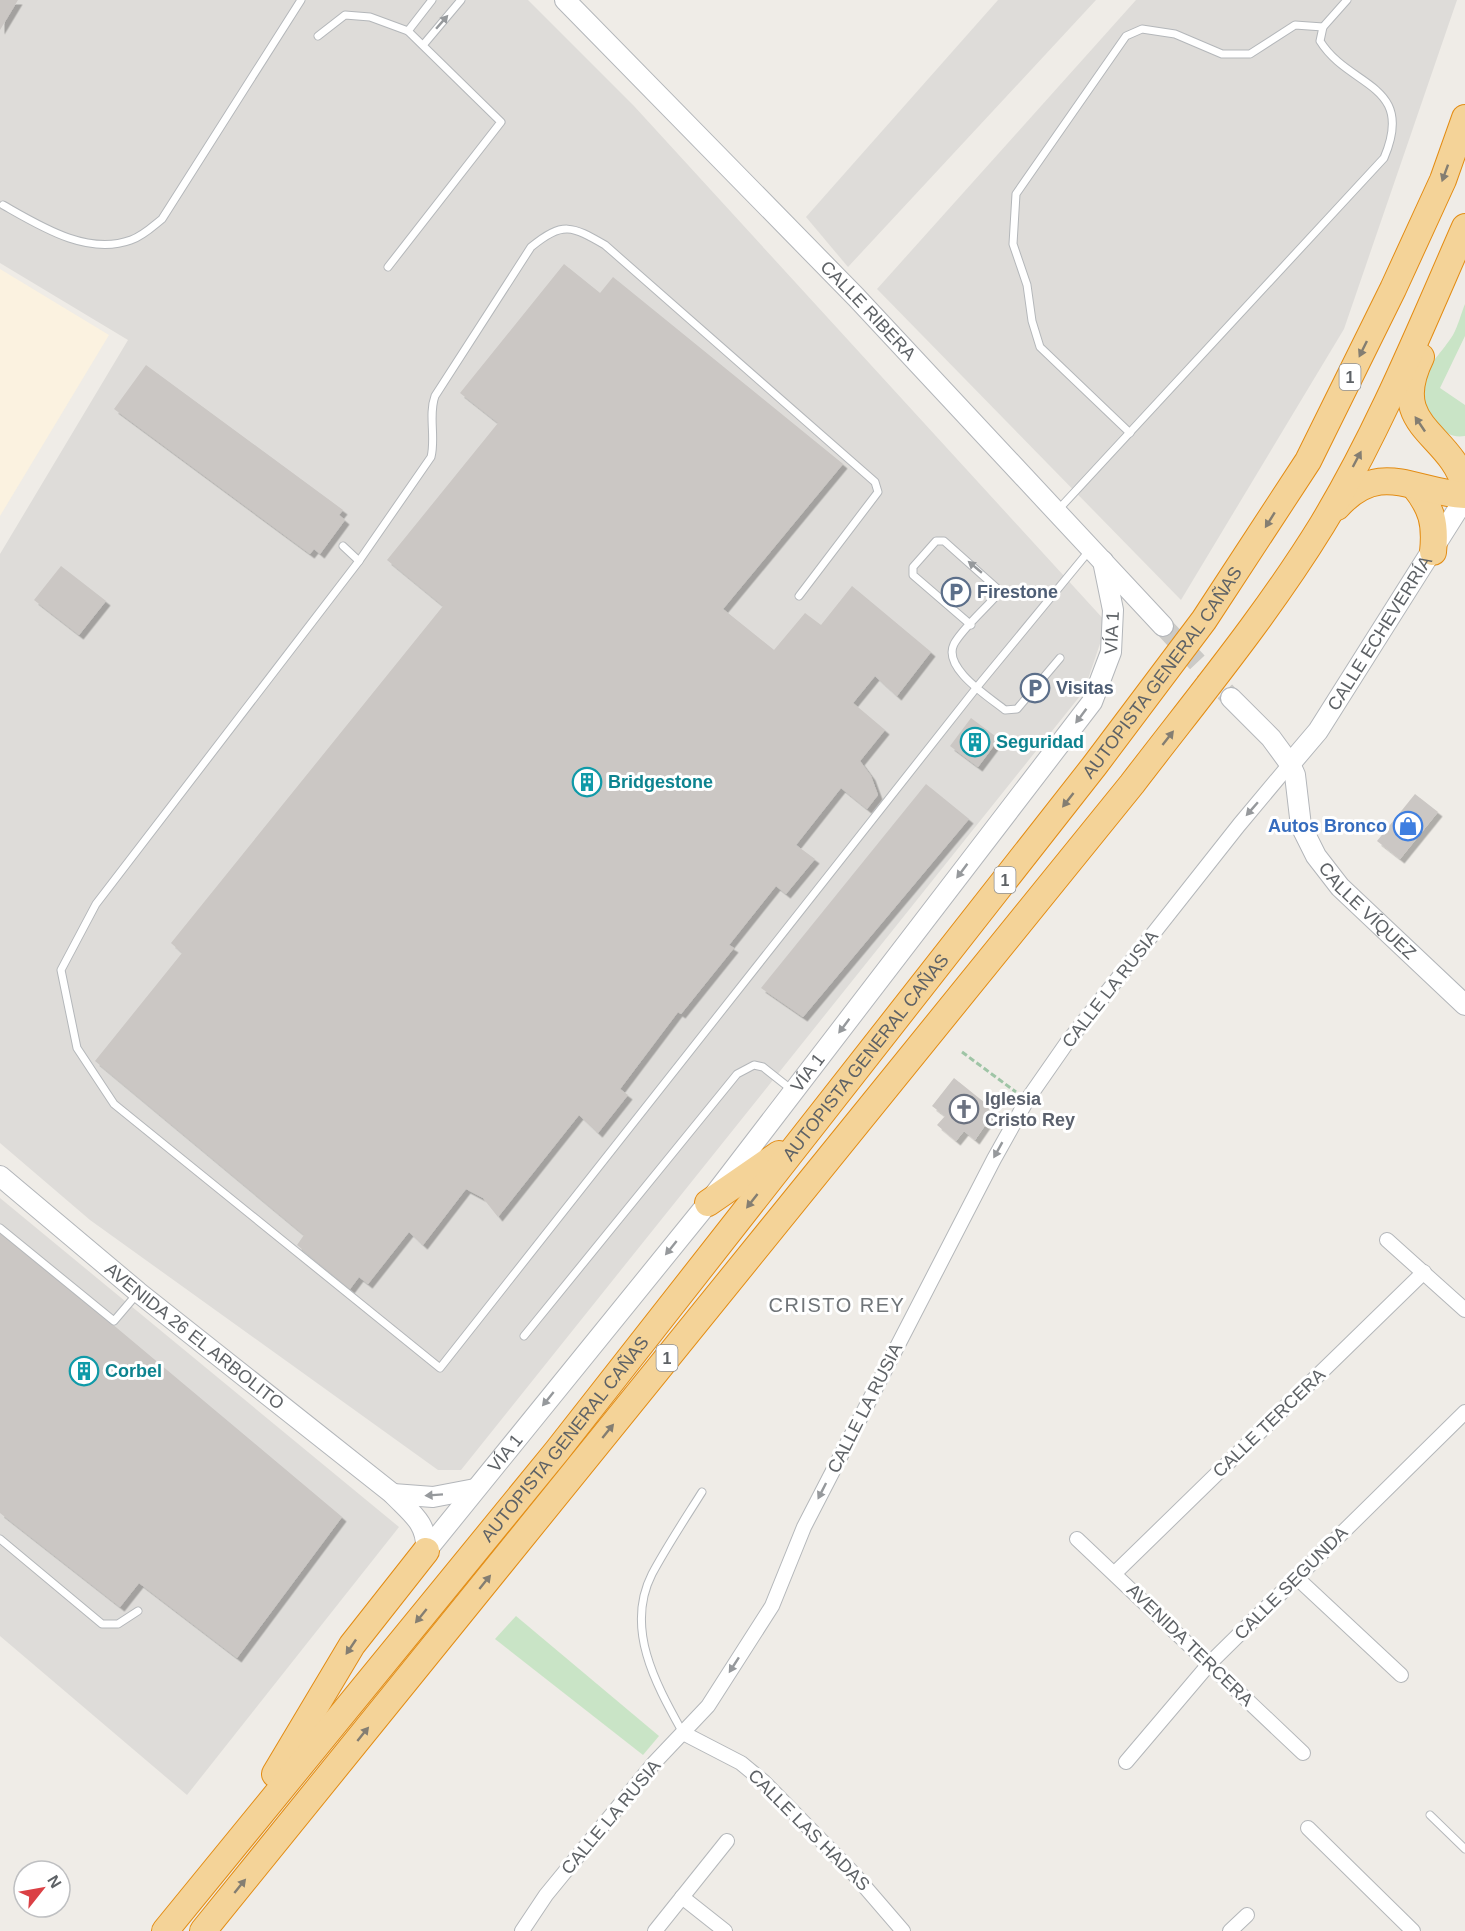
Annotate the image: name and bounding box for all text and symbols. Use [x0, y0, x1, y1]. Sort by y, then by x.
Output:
one-way arrow [436, 14, 449, 30]
one-way arrow [1440, 164, 1450, 182]
street label: CALLE RIBERA [816, 257, 920, 364]
one-way arrow [1359, 341, 1368, 358]
road number: 1 [1340, 364, 1360, 390]
one-way arrow [1415, 415, 1426, 432]
one-way arrow [1352, 450, 1362, 467]
one-way arrow [1264, 512, 1275, 528]
street label: CALLE ECHEVERRÍA [1323, 552, 1436, 714]
one-way arrow [968, 561, 983, 574]
street label: AUTOPISTA GENERAL CAÑAS [1078, 563, 1246, 782]
parking icon: Firestone [940, 576, 972, 608]
place label: Firestone [977, 582, 1058, 602]
street label: VÍA 1 [1101, 611, 1123, 655]
parking icon: Visitas [1019, 672, 1051, 704]
place label: Visitas [1056, 678, 1114, 698]
one-way arrow [1075, 708, 1087, 724]
building icon: Seguridad [959, 726, 991, 758]
one-way arrow [1161, 730, 1174, 746]
place label: Seguridad [996, 732, 1084, 752]
building icon: Bridgestone [571, 766, 603, 798]
place label: Bridgestone [608, 772, 713, 792]
one-way arrow [1061, 792, 1074, 808]
one-way arrow [1246, 801, 1259, 817]
shop icon: Autos Bronco [1392, 810, 1424, 842]
place label: Autos Bronco [1268, 816, 1387, 836]
street label: CALLE VÍQUEZ [1315, 858, 1420, 963]
one-way arrow [957, 864, 969, 879]
road number: 1 [994, 867, 1016, 893]
street label: CALLE LA RUSIA [1058, 926, 1162, 1052]
street label: AUTOPISTA GENERAL CAÑAS [779, 950, 953, 1165]
one-way arrow [837, 1018, 850, 1034]
street label: VÍA 1 [787, 1050, 829, 1096]
place label: Iglesia Cristo Rey [985, 1089, 1075, 1130]
church icon: Iglesia Cristo Rey [948, 1093, 980, 1125]
one-way arrow [993, 1142, 1004, 1158]
one-way arrow [747, 1193, 759, 1208]
one-way arrow [665, 1240, 678, 1256]
street label: AVENIDA 26 EL ARBOLITO [101, 1259, 288, 1414]
district label: CRISTO REY [769, 1294, 905, 1316]
street label: AUTOPISTA GENERAL CAÑAS [477, 1333, 653, 1546]
street label: CALLE LA RUSIA [824, 1340, 906, 1476]
road number: 1 [656, 1345, 678, 1371]
building icon: Corbel [68, 1355, 100, 1387]
place label: Corbel [105, 1361, 162, 1381]
street label: CALLE TERCERA [1209, 1364, 1329, 1482]
one-way arrow [542, 1391, 555, 1406]
one-way arrow [602, 1423, 615, 1439]
street label: VÍA 1 [484, 1430, 527, 1476]
one-way arrow [817, 1483, 827, 1500]
one-way arrow [425, 1491, 444, 1500]
street label: CALLE SEGUNDA [1231, 1523, 1351, 1643]
one-way arrow [479, 1575, 491, 1590]
street label: AVENIDA TERCERA [1123, 1580, 1257, 1710]
one-way arrow [415, 1608, 428, 1624]
one-way arrow [345, 1638, 357, 1654]
one-way arrow [729, 1657, 740, 1673]
one-way arrow [356, 1726, 369, 1742]
street label: CALLE LA RUSIA [557, 1756, 665, 1878]
street label: CALLE LAS HADAS [744, 1765, 874, 1895]
north arrow [12, 1859, 72, 1919]
text: N [44, 1872, 65, 1891]
one-way arrow [233, 1878, 246, 1893]

